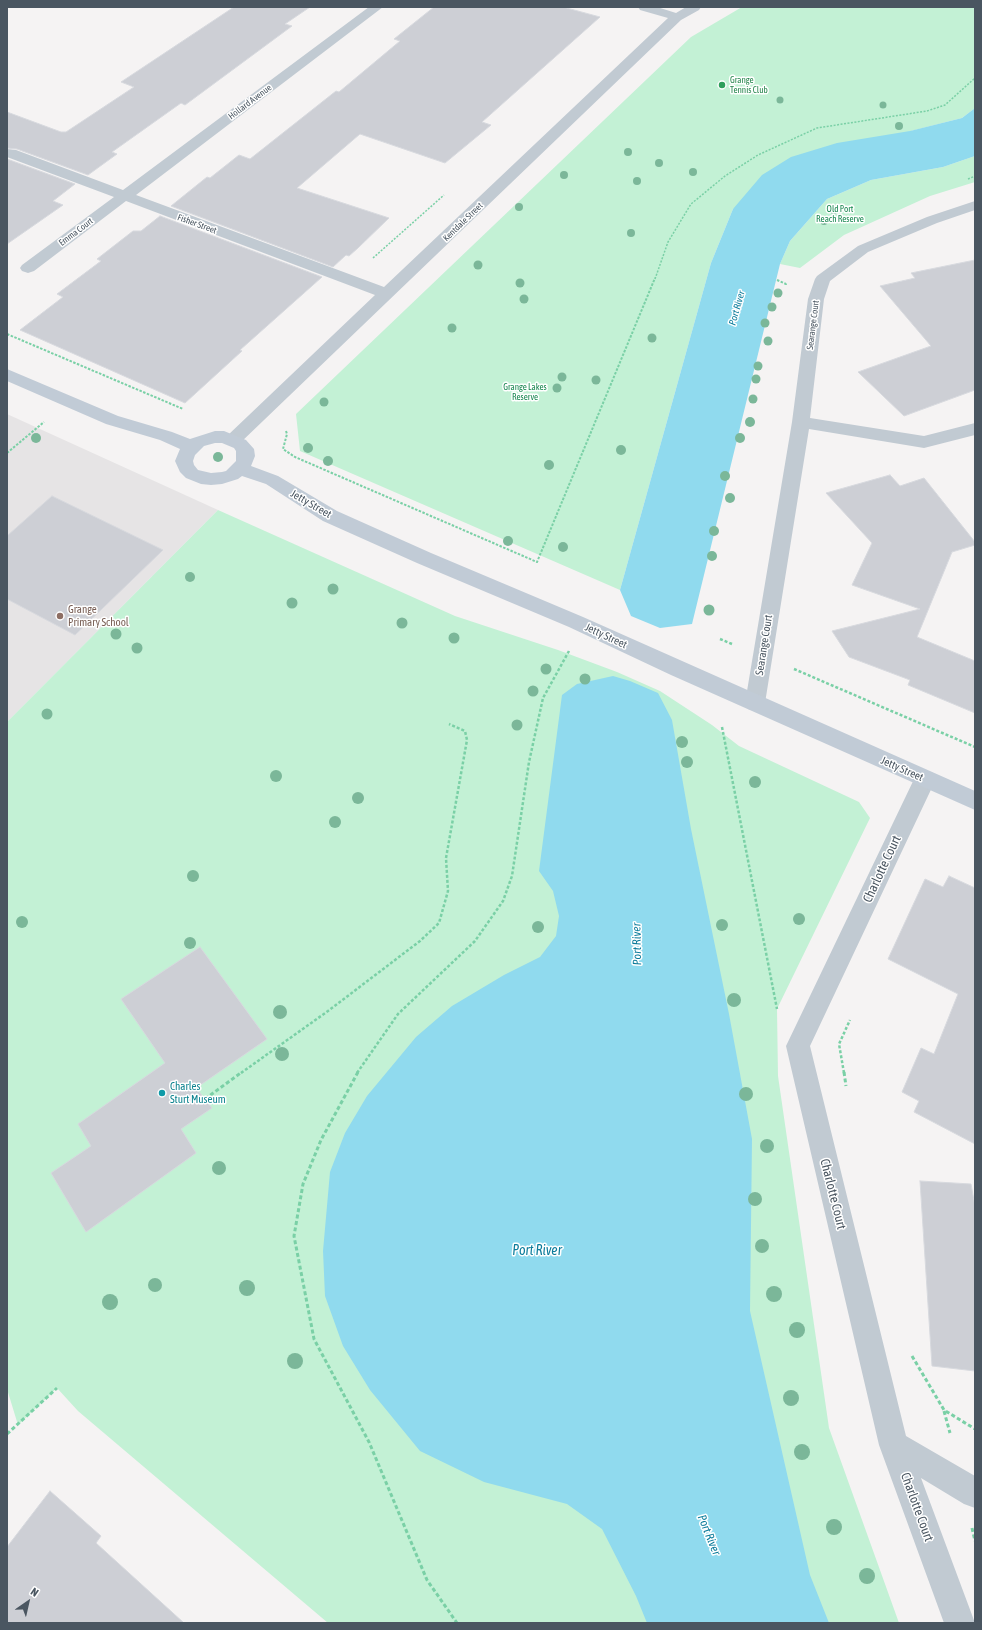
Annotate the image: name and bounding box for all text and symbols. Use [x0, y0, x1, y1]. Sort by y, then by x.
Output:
place label: Grange Tennis Club [730, 75, 768, 96]
marker: Grange Tennis Club [717, 80, 727, 90]
street label: Hollard Avenue [226, 82, 274, 122]
street label: Kentdale Street [441, 200, 485, 244]
park label: Old Port Reach Reserve [816, 204, 864, 225]
street label: Fisher Street [176, 212, 218, 236]
street label: Emma Court [57, 216, 95, 248]
water label: Port River [726, 289, 748, 327]
street label: Searange Court [805, 300, 821, 350]
park label: Grange Lakes Reserve [503, 382, 547, 403]
street label: Jetty Street [288, 487, 334, 521]
place label: Grange Primary School [68, 603, 129, 629]
marker: Grange Primary School [55, 611, 65, 621]
street label: Searange Court [753, 614, 775, 676]
street label: Jetty Street [583, 621, 629, 651]
street label: Jetty Street [879, 754, 925, 784]
street label: Charlotte Court [860, 833, 904, 905]
water label: Port River [629, 923, 645, 965]
place label: Charles Sturt Museum [170, 1080, 226, 1106]
marker: Charles Sturt Museum [157, 1088, 167, 1098]
street label: Charlotte Court [817, 1157, 849, 1231]
water label: Port River [512, 1243, 562, 1259]
street label: Charlotte Court [897, 1470, 937, 1544]
water label: Port River [694, 1513, 724, 1557]
north arrow [8, 1582, 48, 1622]
text: N [29, 1585, 41, 1599]

